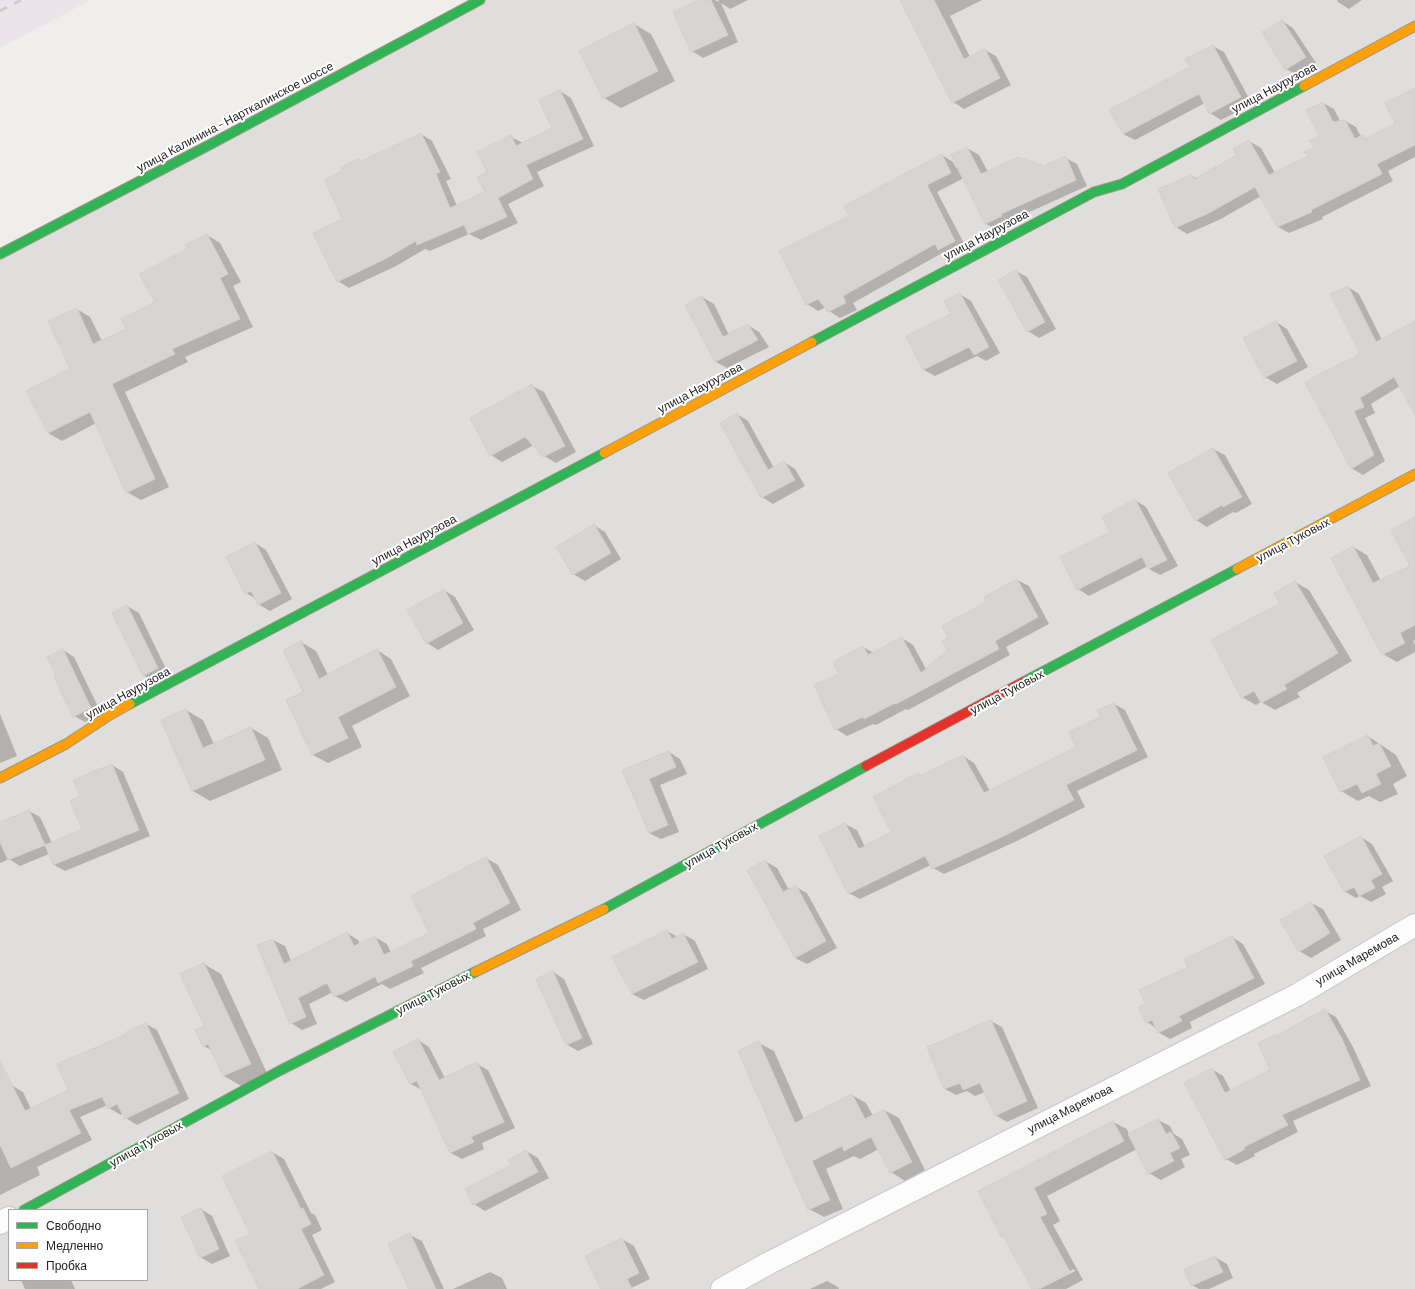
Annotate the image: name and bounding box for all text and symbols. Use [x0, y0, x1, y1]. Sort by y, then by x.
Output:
street label: улица Калинина - Нарткалинское шоссе [134, 59, 336, 175]
street label: улица Наурузова [1229, 60, 1319, 116]
street label: улица Наурузова [941, 207, 1031, 263]
street label: улица Наурузова [655, 360, 745, 416]
street label: улица Наурузова [369, 512, 459, 568]
street label: улица Туковых [1254, 515, 1332, 565]
street label: улица Наурузова [83, 664, 173, 722]
street label: улица Туковых [968, 667, 1046, 717]
street label: улица Туковых [682, 819, 760, 871]
street label: улица Маремова [1313, 929, 1401, 989]
street label: улица Туковых [394, 968, 472, 1018]
street label: улица Маремова [1025, 1081, 1115, 1137]
street label: улица Туковых [107, 1118, 185, 1170]
legend [8, 1209, 148, 1281]
text: Свободно [46, 1218, 101, 1232]
text: Медленно [46, 1238, 103, 1252]
text: Пробка [46, 1258, 87, 1272]

